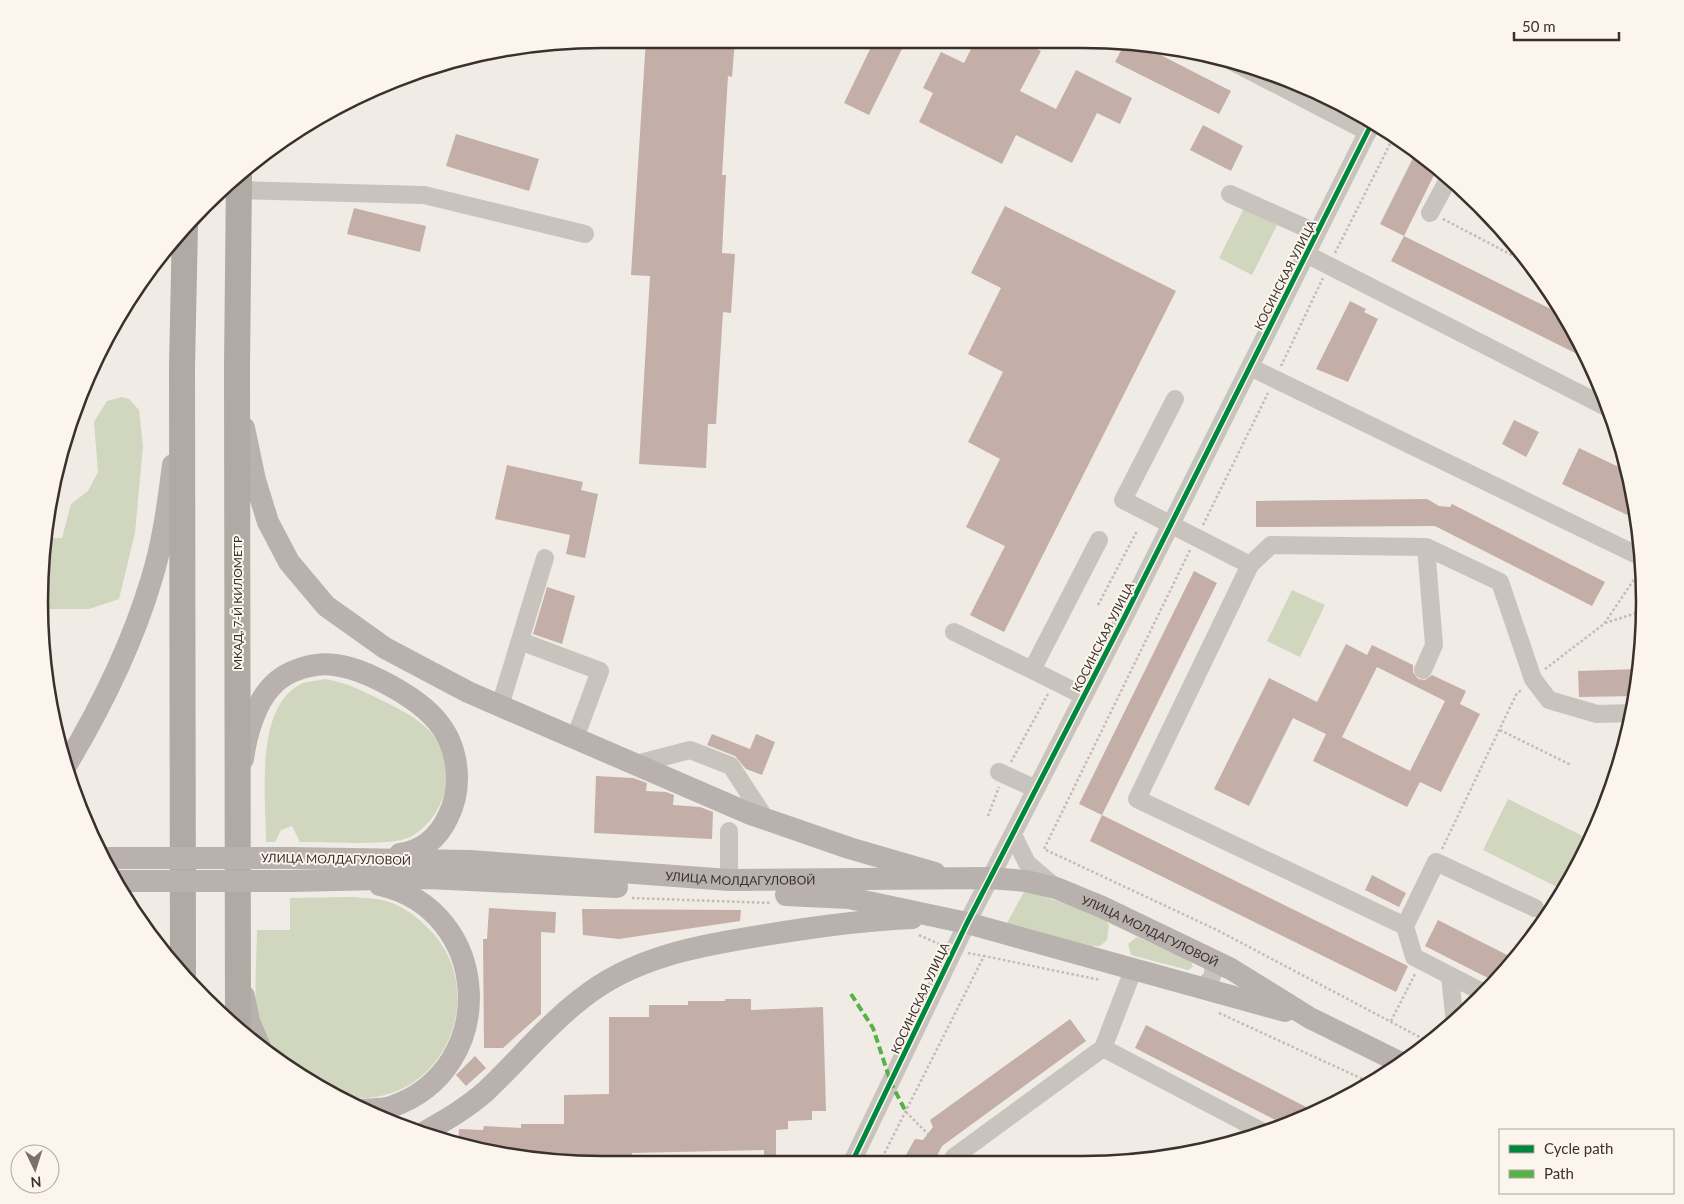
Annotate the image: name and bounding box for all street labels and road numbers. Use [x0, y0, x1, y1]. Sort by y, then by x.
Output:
street label: КОСИНСКАЯ УЛИЦА [1251, 217, 1320, 332]
street label: МКАД, 7-Й КИЛОМЕТР [230, 536, 245, 670]
street label: КОСИНСКАЯ УЛИЦА [1069, 579, 1138, 694]
street label: УЛИЦА МОЛДАГУЛОВОЙ [261, 850, 411, 868]
street label: УЛИЦА МОЛДАГУЛОВОЙ [665, 868, 815, 888]
street label: УЛИЦА МОЛДАГУЛОВОЙ [1079, 892, 1221, 970]
street label: КОСИНСКАЯ УЛИЦА [888, 939, 953, 1056]

